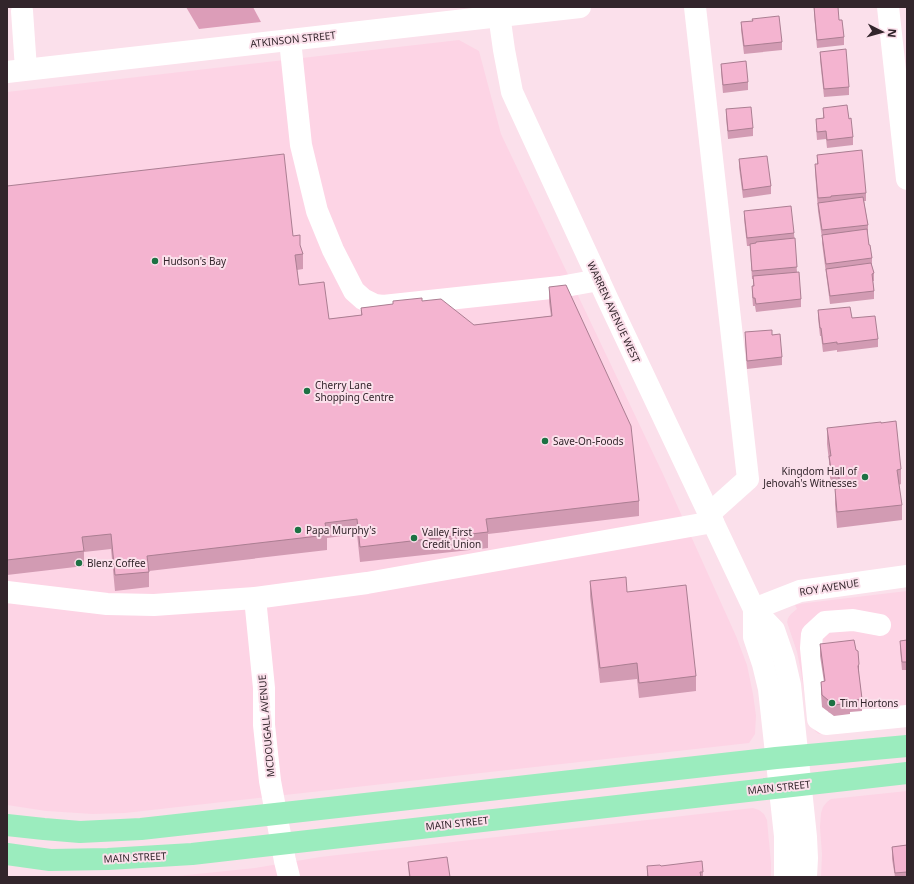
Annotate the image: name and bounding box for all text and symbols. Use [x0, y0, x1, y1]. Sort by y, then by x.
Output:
north arrow [862, 12, 902, 52]
street label: ATKINSON STREET [250, 28, 337, 50]
text: N [885, 28, 900, 38]
place label: Hudson's Bay [163, 254, 227, 268]
marker: Hudson's Bay [150, 256, 160, 266]
street label: WARREN AVENUE WEST [584, 259, 644, 365]
place label: Cherry Lane Shopping Centre [315, 378, 394, 404]
marker: Cherry Lane Shopping Centre [302, 386, 312, 396]
place label: Save-On-Foods [553, 434, 624, 448]
marker: Save-On-Foods [540, 436, 550, 446]
place label: Kingdom Hall of Jehovah's Witnesses [762, 464, 858, 490]
marker: Kingdom Hall of Jehovah's Witnesses [860, 472, 870, 482]
place label: Papa Murphy's [306, 523, 376, 537]
marker: Papa Murphy's [293, 525, 303, 535]
place label: Valley First Credit Union [422, 525, 481, 551]
marker: Valley First Credit Union [409, 533, 419, 543]
place label: Blenz Coffee [87, 556, 146, 570]
marker: Blenz Coffee [74, 558, 84, 568]
street label: ROY AVENUE [798, 575, 860, 599]
street label: MCDOUGALL AVENUE [255, 674, 277, 778]
place label: Tim Hortons [840, 696, 899, 710]
marker: Tim Hortons [827, 698, 837, 708]
street label: MAIN STREET [747, 777, 811, 797]
street label: MAIN STREET [425, 813, 489, 833]
street label: MAIN STREET [103, 848, 167, 866]

